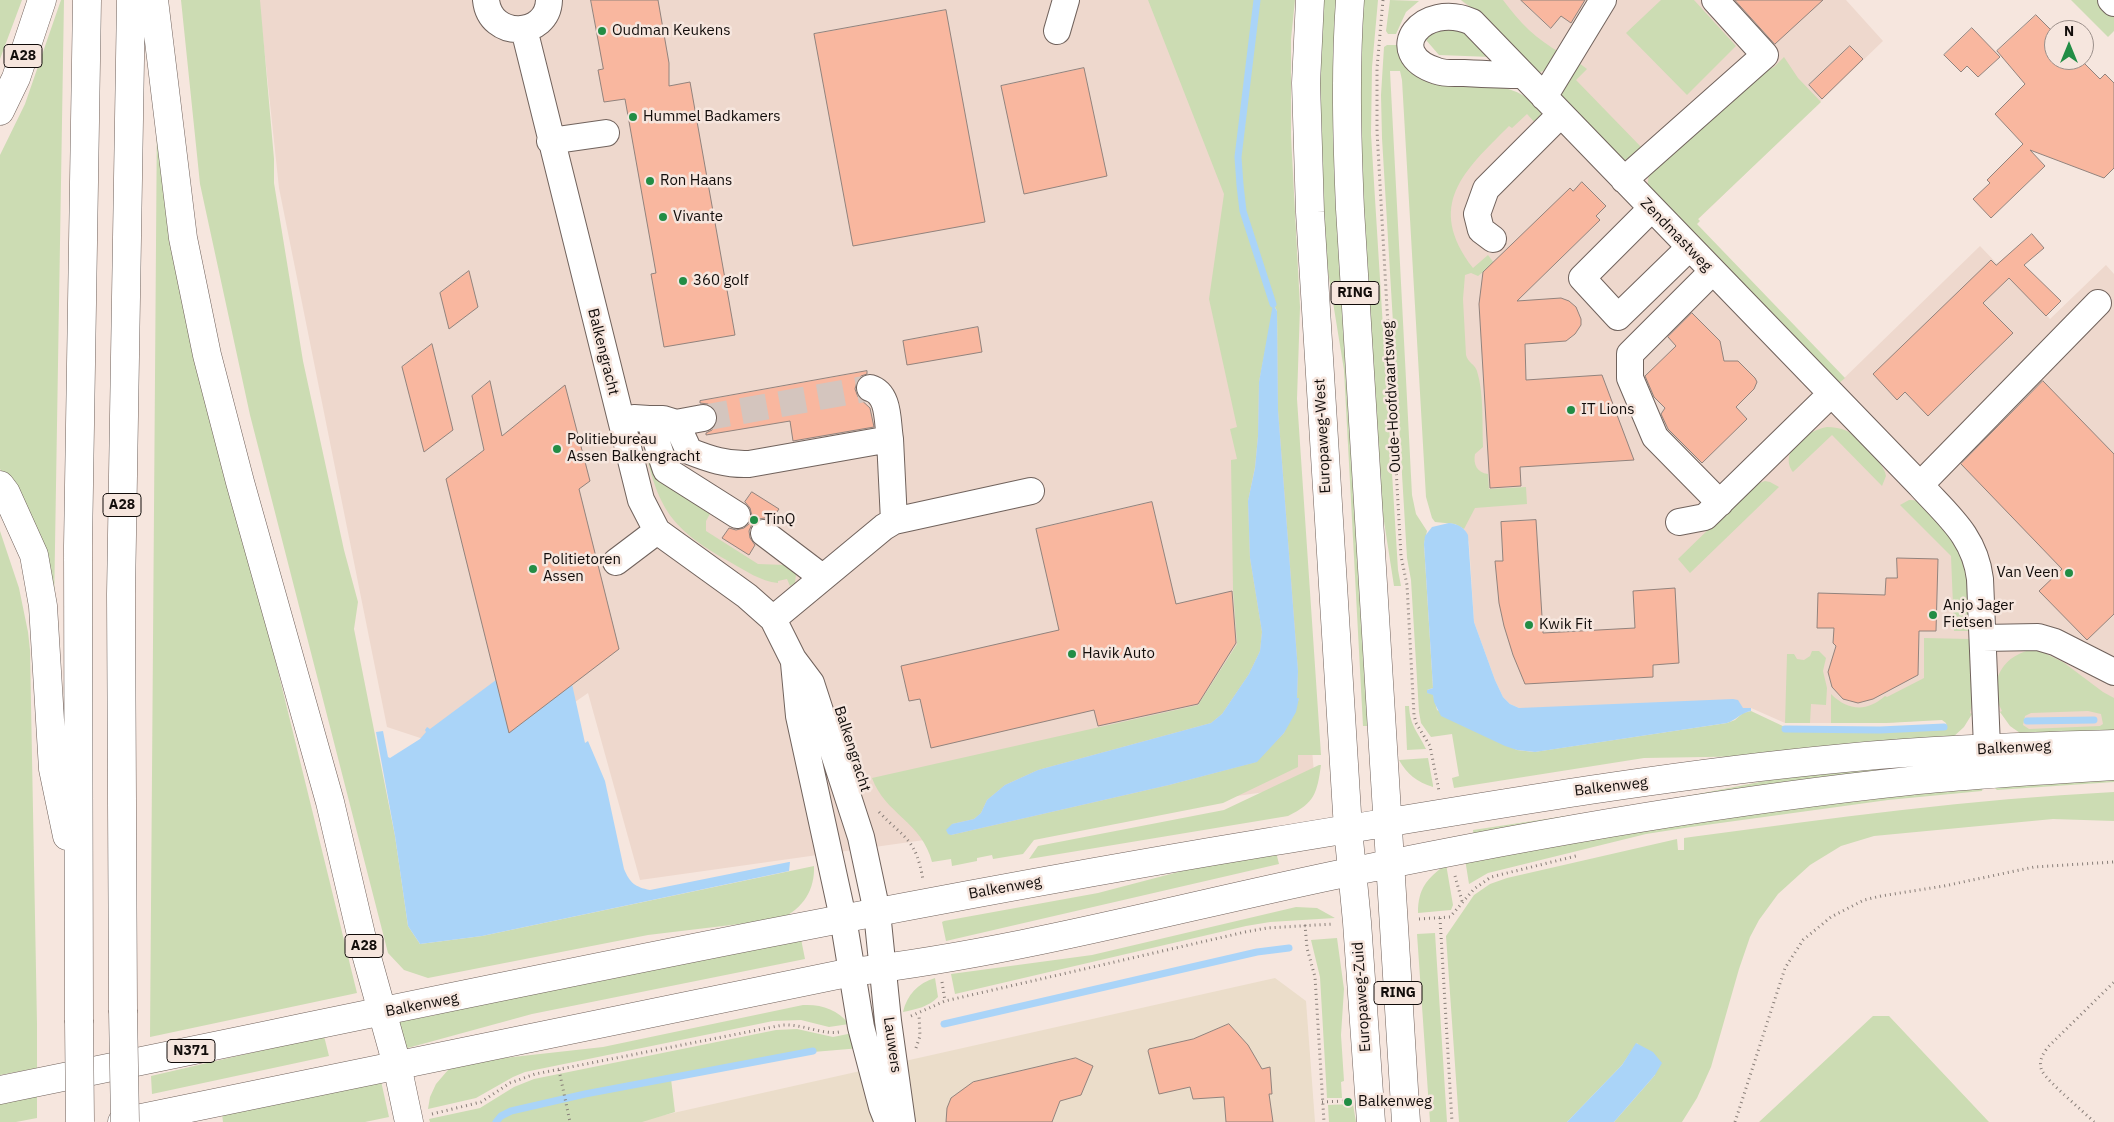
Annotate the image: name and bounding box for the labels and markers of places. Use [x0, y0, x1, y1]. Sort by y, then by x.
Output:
place label: Oudman Keukens [612, 22, 731, 40]
marker: Oudman Keukens [596, 25, 608, 37]
place label: Hummel Badkamers [643, 108, 781, 126]
marker: Hummel Badkamers [627, 111, 639, 123]
place label: Ron Haans [660, 172, 732, 190]
marker: Ron Haans [644, 175, 656, 187]
place label: Vivante [673, 208, 723, 226]
marker: Vivante [657, 211, 669, 223]
place label: 360 golf [693, 272, 749, 290]
marker: 360 golf [677, 275, 689, 287]
place label: IT Lions [1581, 401, 1635, 419]
marker: IT Lions [1565, 404, 1577, 416]
place label: Politiebureau Assen Balkengracht [567, 431, 700, 466]
marker: Politiebureau Assen Balkengracht [551, 443, 563, 455]
place label: TinQ [764, 511, 795, 529]
marker: TinQ [748, 514, 760, 526]
place label: Politietoren Assen [543, 551, 621, 586]
marker: Politietoren Assen [527, 563, 539, 575]
place label: Van Veen [1997, 564, 2059, 582]
marker: Van Veen [2063, 567, 2075, 579]
place label: Anjo Jager Fietsen [1943, 597, 2014, 632]
marker: Anjo Jager Fietsen [1927, 609, 1939, 621]
place label: Kwik Fit [1539, 616, 1592, 634]
marker: Kwik Fit [1523, 619, 1535, 631]
place label: Havik Auto [1082, 645, 1155, 663]
marker: Havik Auto [1066, 648, 1078, 660]
place label: Balkenweg [1358, 1093, 1432, 1111]
marker: Balkenweg [1342, 1096, 1354, 1108]

